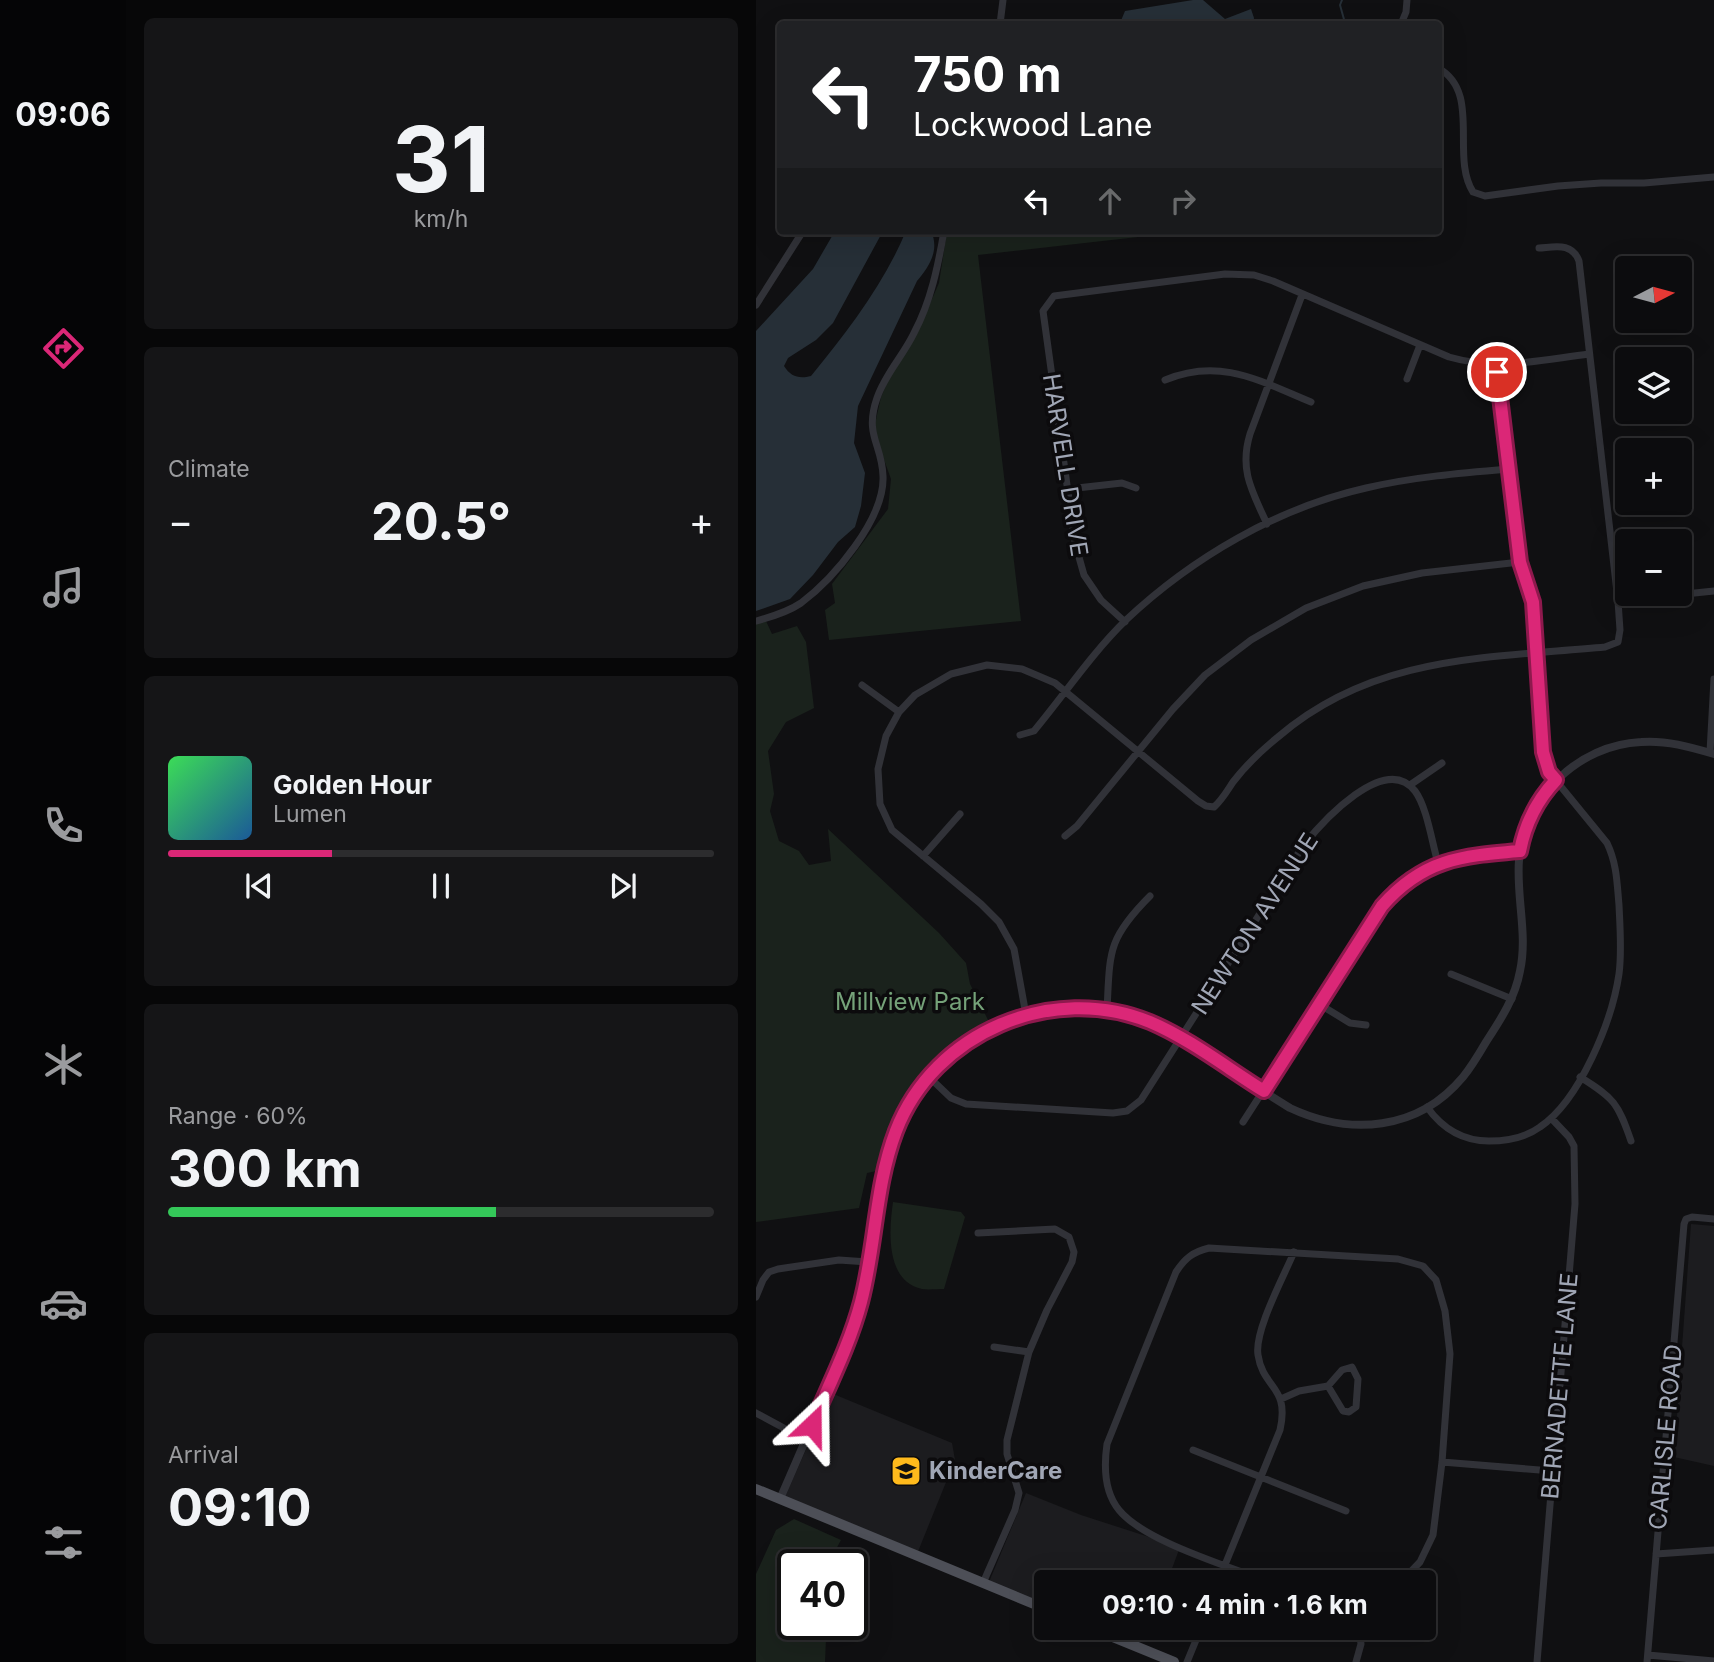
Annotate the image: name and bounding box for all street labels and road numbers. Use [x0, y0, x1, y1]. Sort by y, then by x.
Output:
street label: HARVELL DRIVE [1037, 372, 1094, 558]
street label: NEWTON AVENUE [1185, 828, 1324, 1020]
street label: BERNADETTE LANE [1535, 1272, 1584, 1500]
street label: CARLISLE ROAD [1643, 1343, 1688, 1531]

